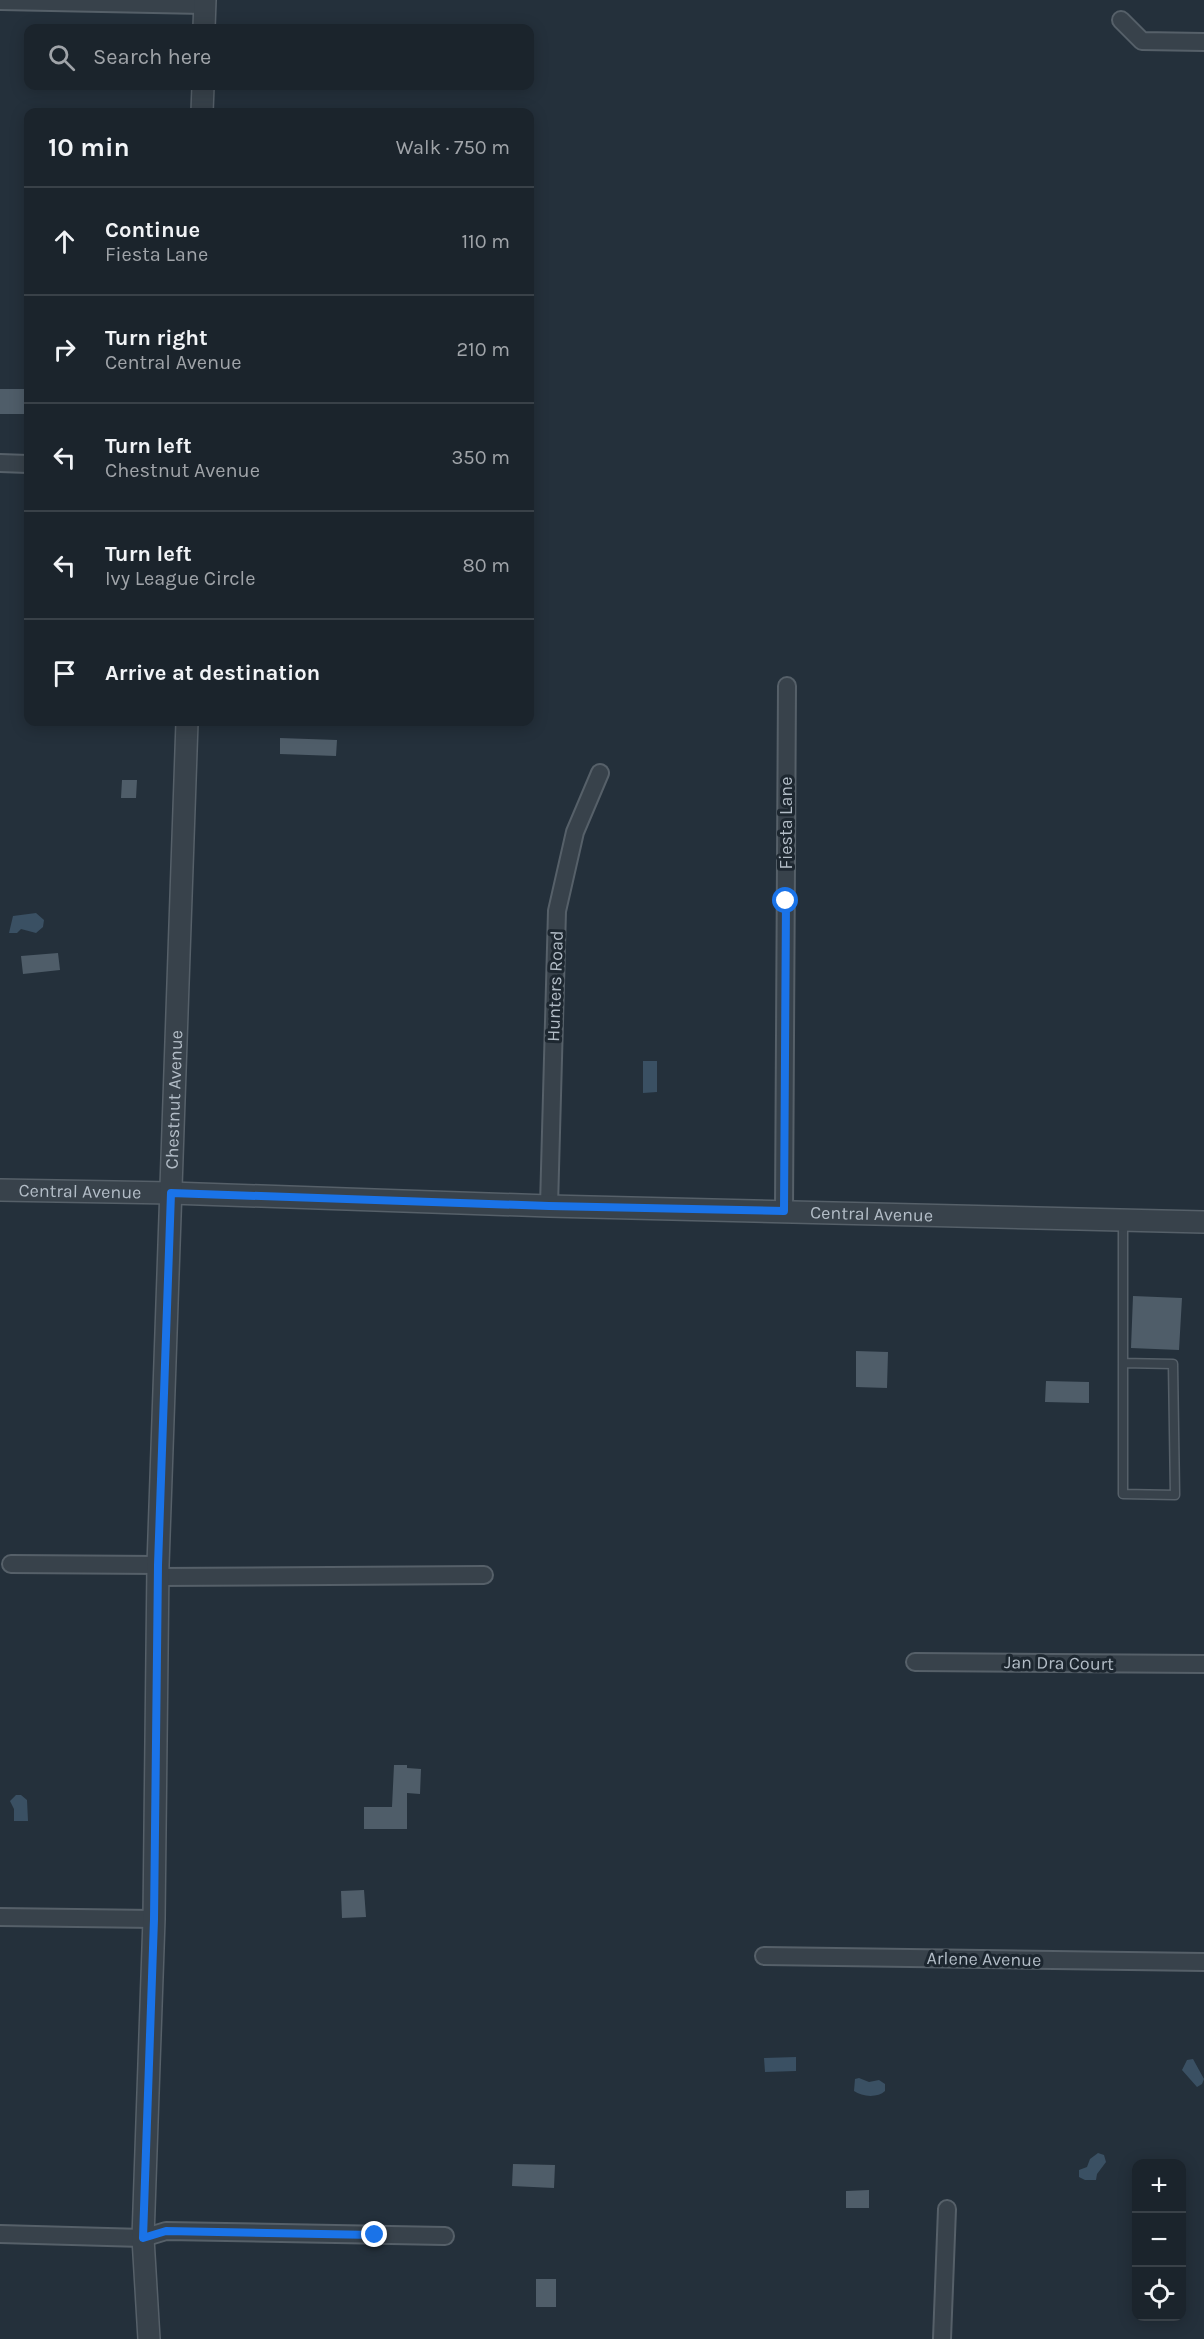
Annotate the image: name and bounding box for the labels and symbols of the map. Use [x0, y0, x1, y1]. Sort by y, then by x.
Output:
street label: Fiesta Lane [775, 777, 797, 869]
route start [772, 887, 798, 913]
street label: Hunters Road [542, 930, 568, 1042]
street label: Chestnut Avenue [161, 1030, 187, 1170]
street label: Central Avenue [18, 1179, 142, 1203]
street label: Central Avenue [810, 1201, 933, 1226]
street label: Jan Dra Court [1004, 1651, 1114, 1675]
street label: Arlene Avenue [926, 1947, 1042, 1971]
route end [361, 2221, 387, 2247]

